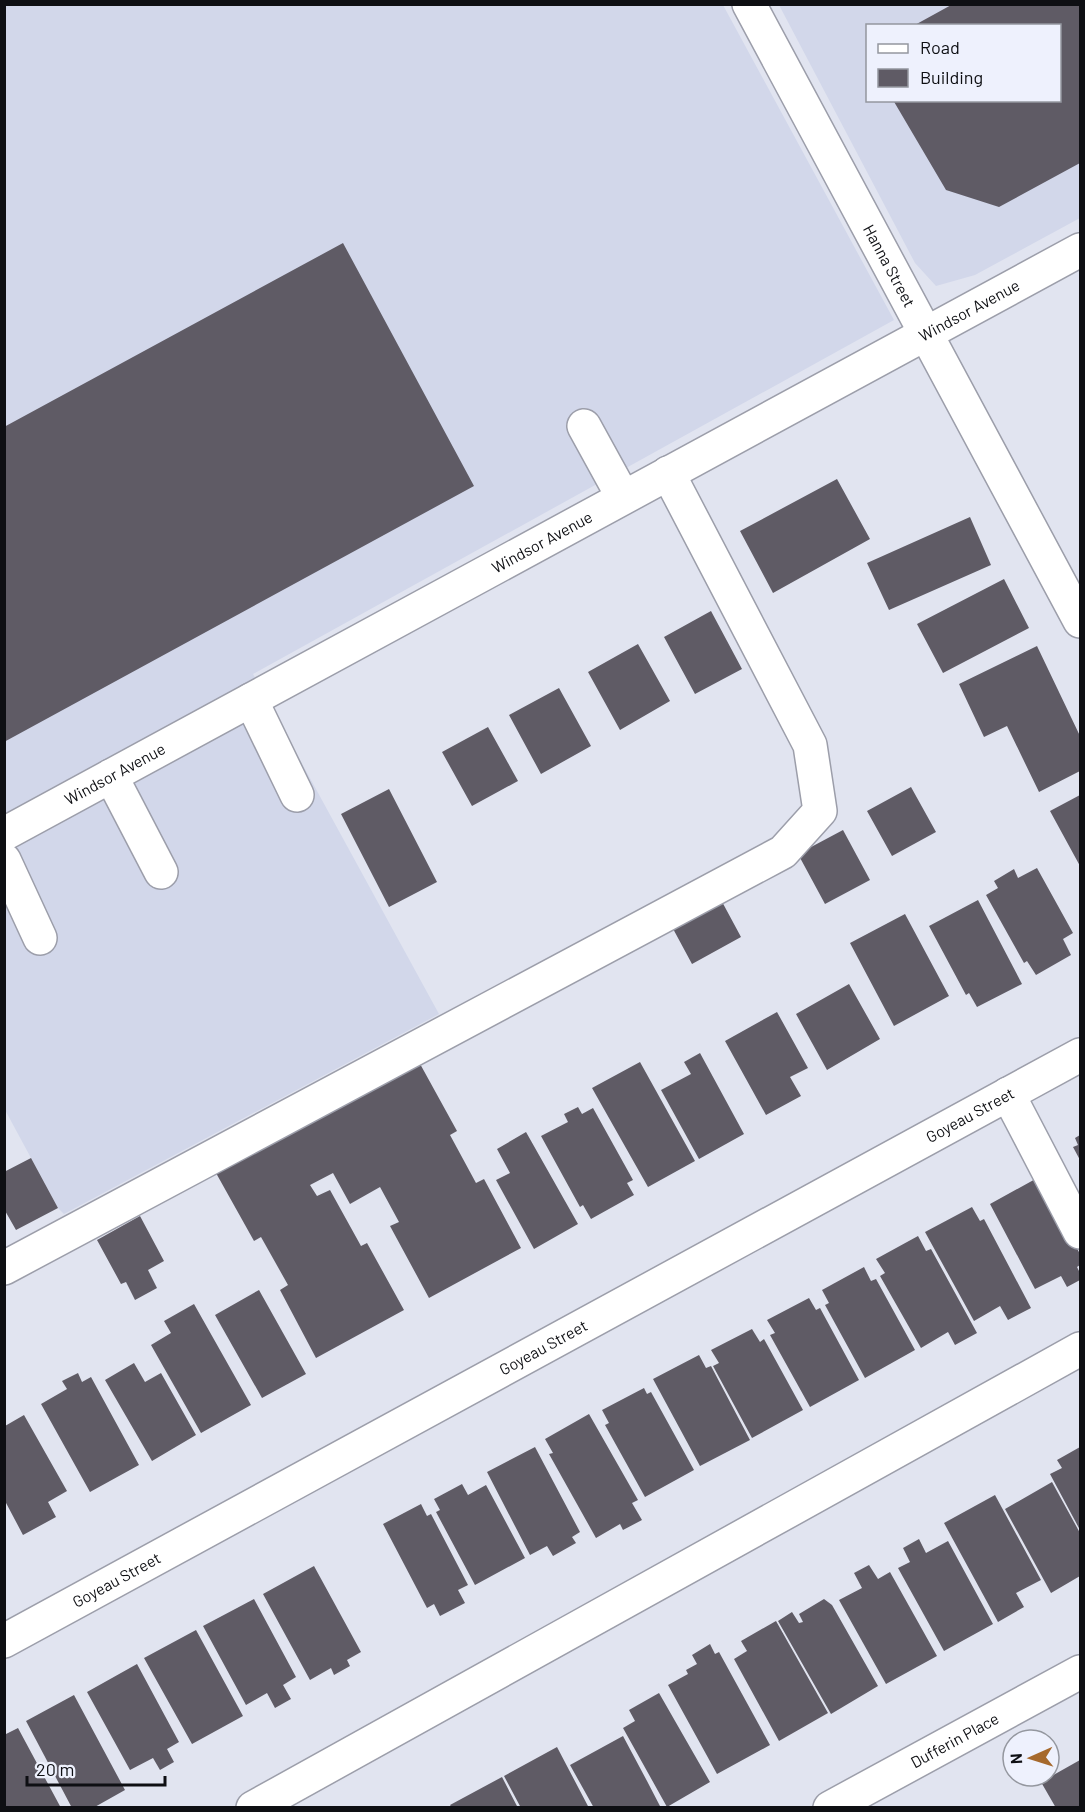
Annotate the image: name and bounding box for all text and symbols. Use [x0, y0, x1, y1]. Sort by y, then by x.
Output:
legend [866, 24, 1061, 102]
text: Road [920, 36, 960, 58]
text: Building [920, 66, 983, 88]
street label: Hanna Street [860, 221, 920, 310]
street label: Windsor Avenue [915, 275, 1022, 345]
street label: Windsor Avenue [488, 507, 595, 577]
street label: Windsor Avenue [61, 738, 168, 808]
street label: Goyeau Street [922, 1083, 1017, 1146]
street label: Goyeau Street [496, 1315, 590, 1379]
street label: Goyeau Street [69, 1548, 164, 1611]
street label: Dufferin Place [907, 1708, 1002, 1771]
north arrow [1001, 1728, 1061, 1788]
scale bar [27, 1749, 165, 1787]
text: N [1006, 1753, 1025, 1765]
text: 20 m [36, 1758, 74, 1780]

